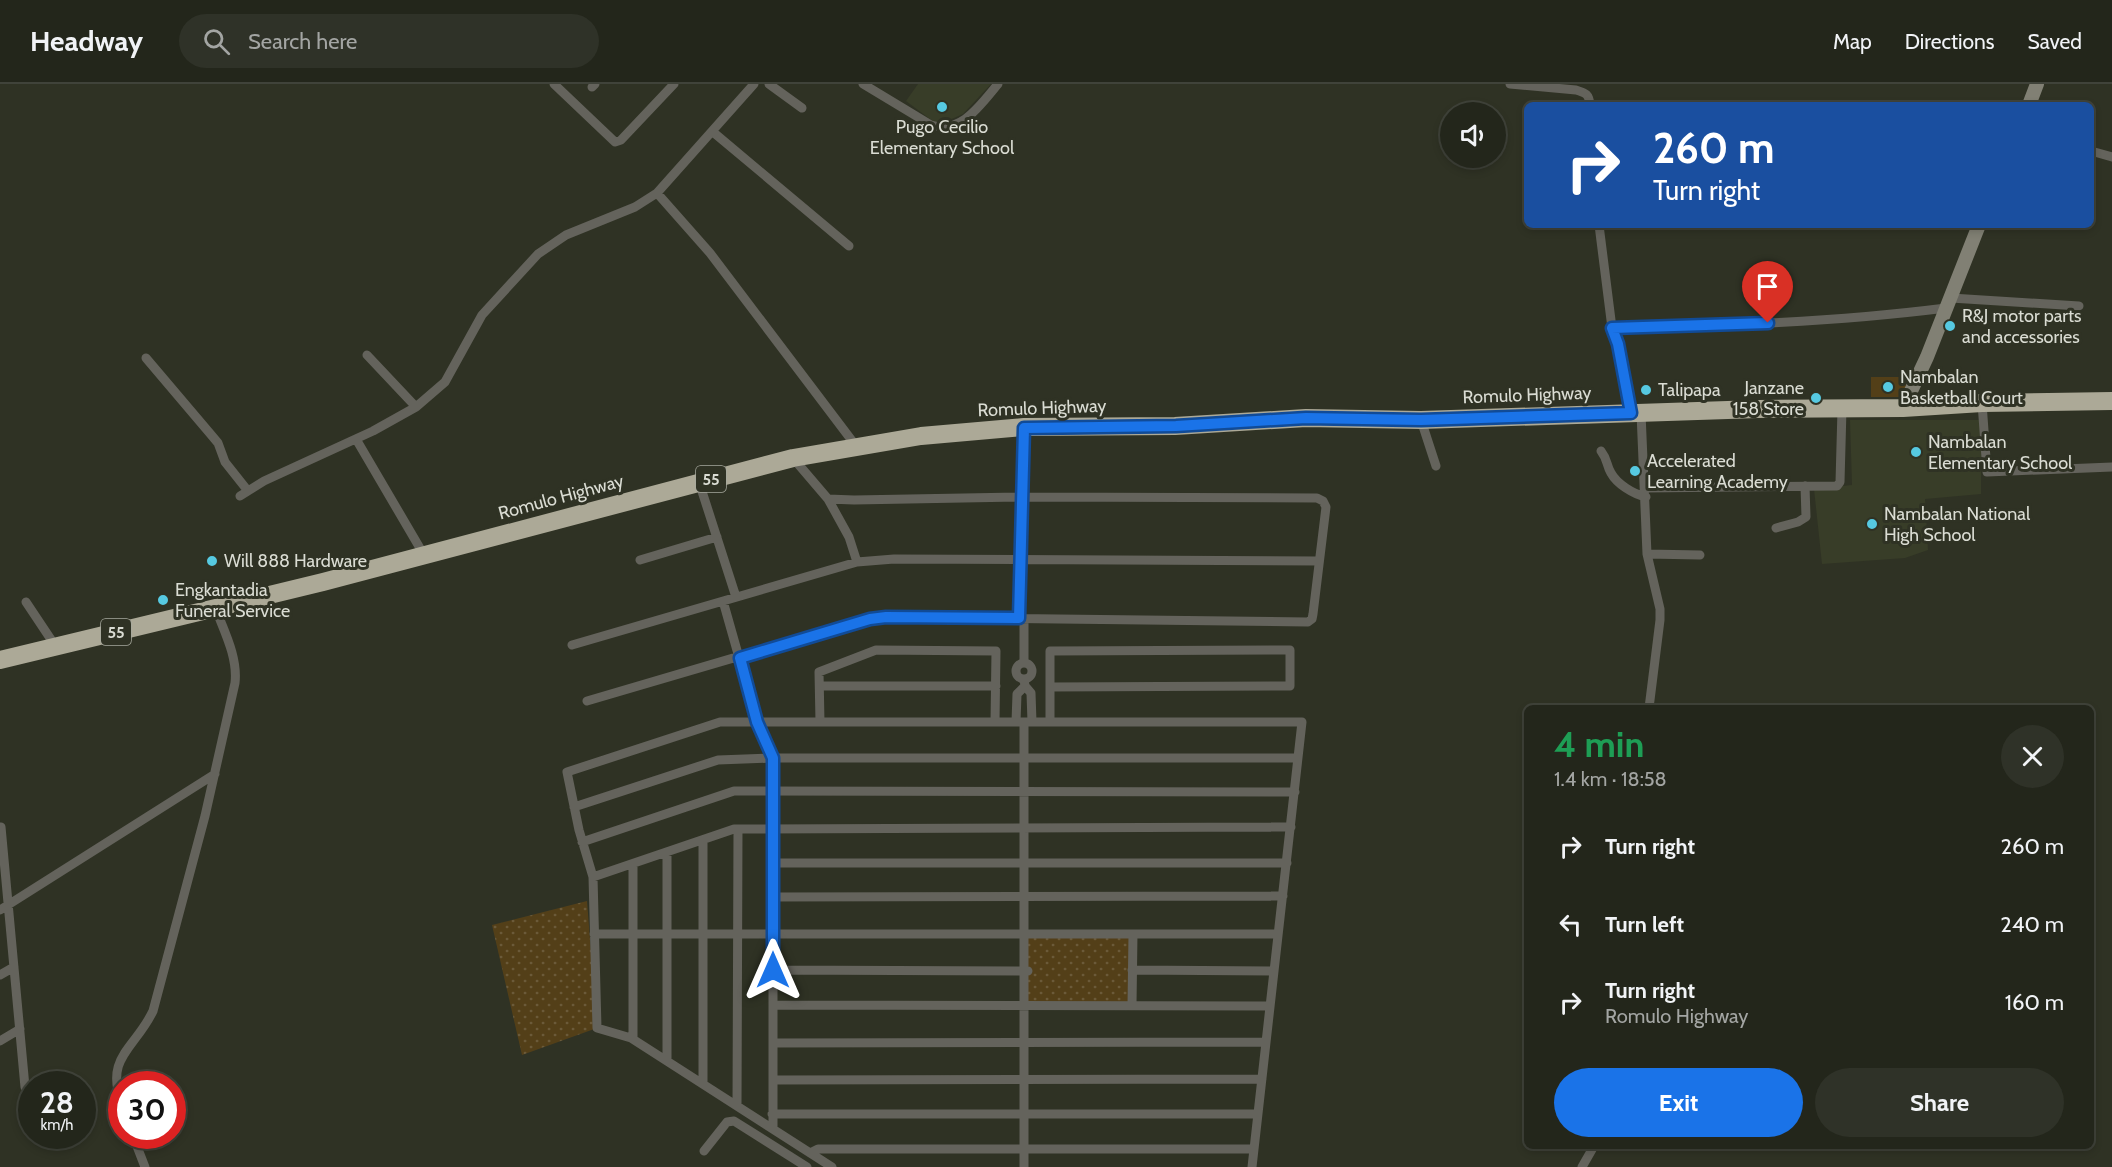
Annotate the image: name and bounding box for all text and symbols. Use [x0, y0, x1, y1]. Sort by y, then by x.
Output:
search box [179, 14, 599, 68]
text: Headway [30, 24, 143, 58]
icon: search [200, 25, 233, 58]
text: Search here [248, 28, 357, 55]
text: Map [1833, 29, 1872, 54]
text: Directions [1905, 29, 1994, 54]
text: Saved [2027, 29, 2082, 54]
marker: Pugo Cecilio Elementary School [935, 100, 949, 114]
map controls [1440, 102, 1506, 168]
button: sound [1440, 102, 1506, 168]
place label: Pugo Cecilio Elementary School [870, 116, 1015, 159]
text: 260 m [1653, 122, 1774, 174]
icon: right [1554, 126, 1632, 204]
text: Turn right [1653, 174, 1760, 207]
pin [1742, 261, 1793, 323]
icon: arrive [1751, 270, 1784, 303]
place label: R&J motor parts and accessories [1962, 305, 2082, 348]
marker: R&J motor parts and accessories [1943, 319, 1957, 333]
place label: Nambalan Basketball Court [1900, 366, 2023, 409]
place label: Janzane 158 Store [1733, 377, 1804, 420]
place label: Talipapa [1658, 379, 1721, 401]
marker: Nambalan Basketball Court [1881, 380, 1895, 394]
street label: Romulo Highway [1462, 382, 1592, 408]
marker: Talipapa [1639, 383, 1653, 397]
marker: Janzane 158 Store [1809, 391, 1823, 405]
street label: Romulo Highway [977, 395, 1107, 421]
place label: Nambalan Elementary School [1928, 431, 2073, 474]
marker: Nambalan Elementary School [1909, 445, 1923, 459]
place label: Accelerated Learning Academy [1647, 450, 1788, 493]
marker: Accelerated Learning Academy [1628, 464, 1642, 478]
road number: 55 [696, 466, 726, 492]
street label: Romulo Highway [496, 470, 626, 524]
place label: Nambalan National High School [1884, 503, 2031, 546]
marker: Nambalan National High School [1865, 517, 1879, 531]
place label: Will 888 Hardware [224, 550, 367, 572]
marker: Will 888 Hardware [205, 554, 219, 568]
place label: Engkantadia Funeral Service [175, 579, 290, 622]
marker: Engkantadia Funeral Service [156, 593, 170, 607]
road number: 55 [101, 619, 131, 645]
text: 4 min [1554, 722, 1644, 766]
button: close [2001, 725, 2064, 788]
text: 1.4 km · 18:58 [1554, 767, 1667, 791]
icon: right [1554, 830, 1587, 863]
text: Turn right [1605, 833, 1695, 860]
text: 260 m [2000, 833, 2064, 860]
icon: left [1554, 908, 1587, 941]
text: Turn left [1605, 911, 1684, 938]
text: 240 m [2000, 911, 2064, 938]
position arrow [741, 938, 805, 1002]
text: Turn right [1605, 977, 1695, 1004]
icon: right [1554, 986, 1587, 1019]
text: 160 m [2005, 989, 2064, 1016]
text: Romulo Highway [1605, 1004, 1748, 1028]
button: Exit [1554, 1068, 1803, 1137]
button: Share [1815, 1068, 2064, 1137]
speed limit sign: 30 [108, 1071, 186, 1149]
text: 28 [40, 1084, 74, 1121]
text: km/h [41, 1116, 73, 1134]

